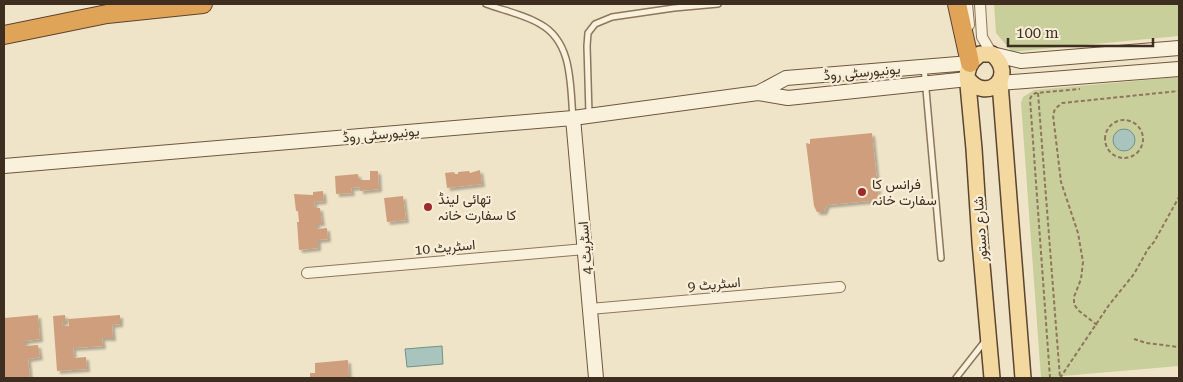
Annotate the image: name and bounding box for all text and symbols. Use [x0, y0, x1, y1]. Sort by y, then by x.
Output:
scale bar [1008, 15, 1153, 47]
text: 100 m [1016, 24, 1059, 42]
street label: یونیورسٹی روڈ [823, 61, 901, 84]
street label: یونیورسٹی روڈ [342, 123, 420, 146]
place label: فرانس کا سفارت خانہ [872, 176, 937, 209]
marker: فرانس کا سفارت خانہ [856, 186, 868, 198]
place label: تھائی لینڈ کا سفارت خانہ [438, 191, 516, 224]
street label: شارع دستور [970, 196, 993, 263]
marker: تھائی لینڈ کا سفارت خانہ [422, 201, 434, 213]
street label: اسٹریٹ 4 [575, 221, 596, 275]
street label: اسٹریٹ 10 [414, 236, 476, 259]
street label: اسٹریٹ 9 [687, 274, 741, 295]

